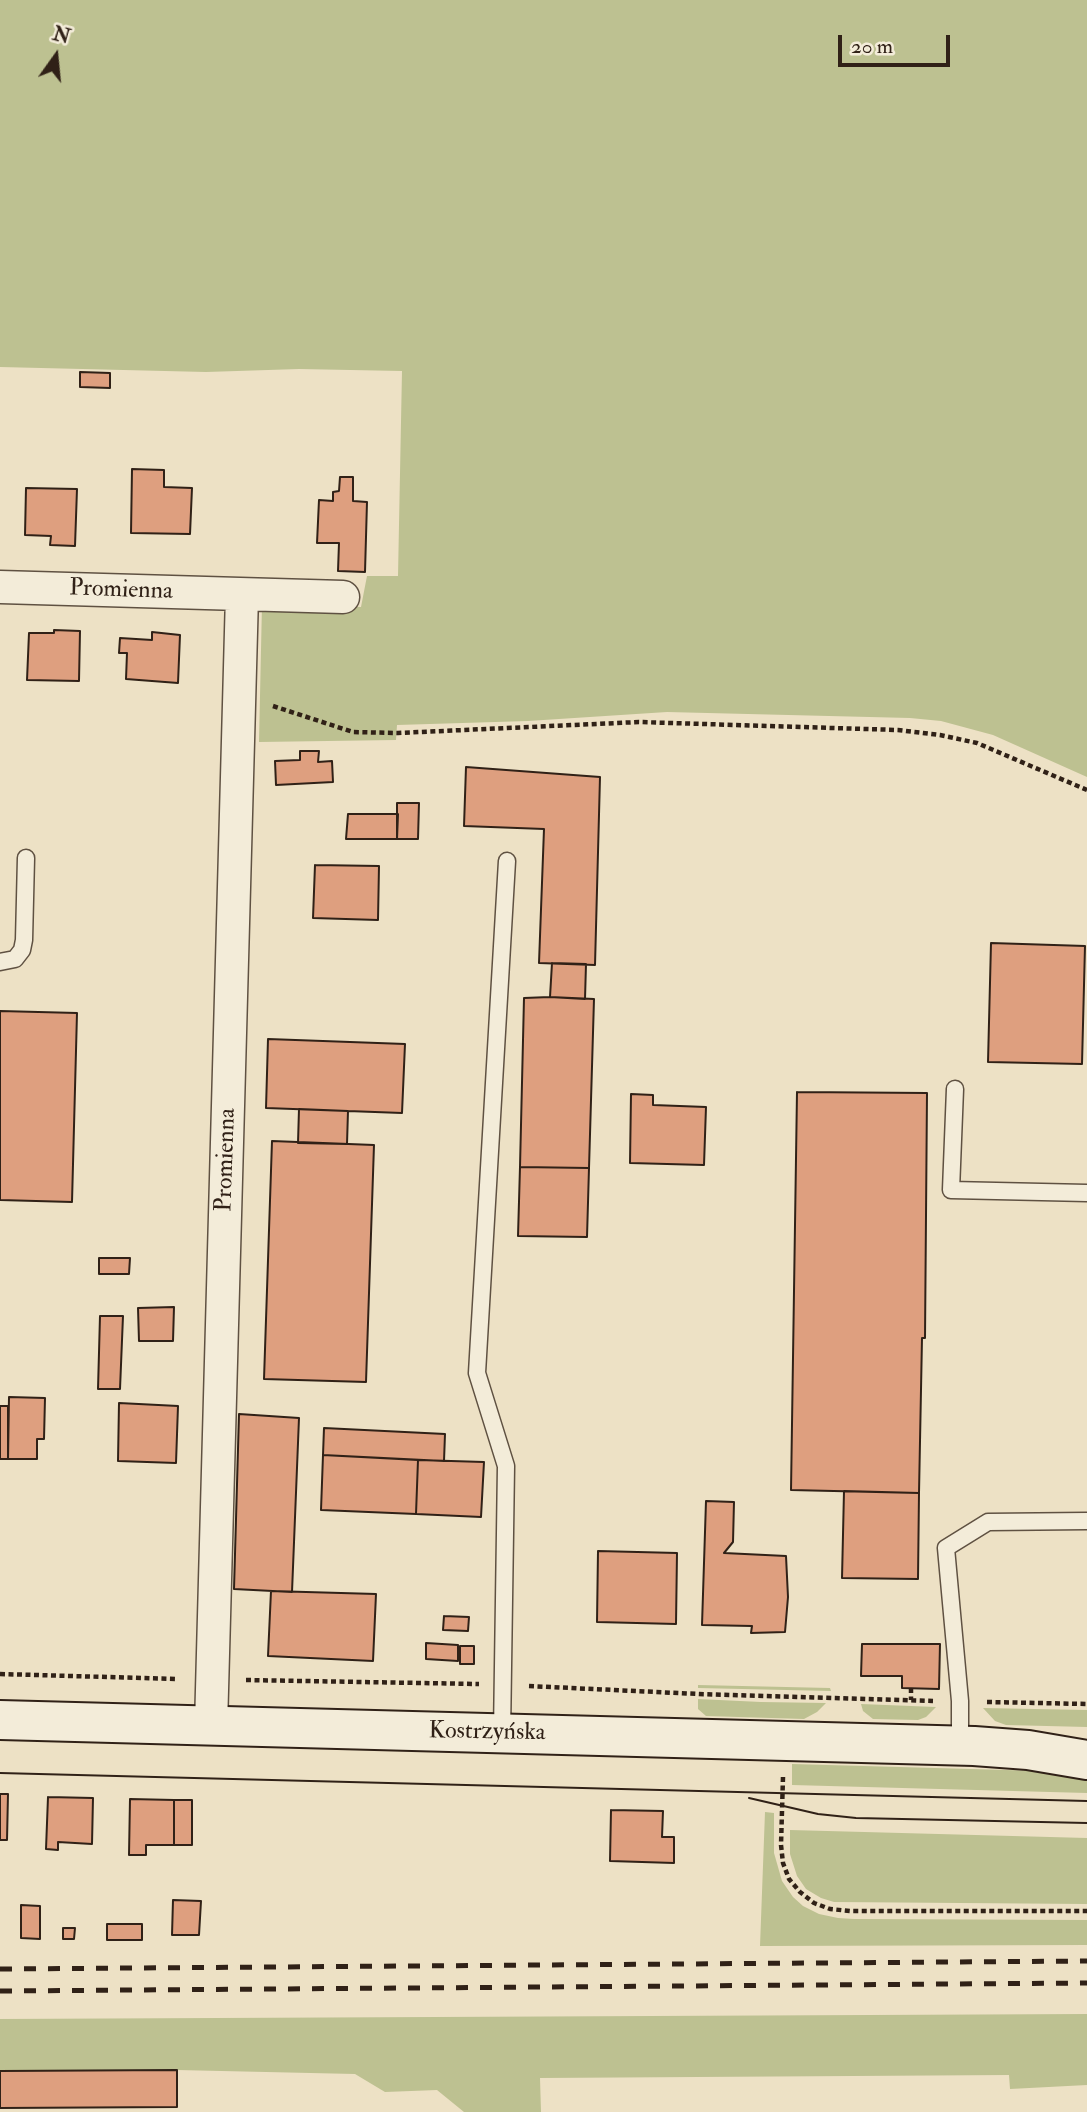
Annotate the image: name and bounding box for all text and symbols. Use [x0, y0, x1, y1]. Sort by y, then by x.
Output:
north arrow [21, 21, 91, 91]
scale bar [842, 21, 954, 65]
text: N [50, 22, 73, 50]
text: 20 m [851, 33, 893, 60]
street label: Promienna [69, 575, 173, 607]
street label: Promienna [211, 1108, 243, 1212]
street label: Kostrzyńska [428, 1718, 546, 1748]

